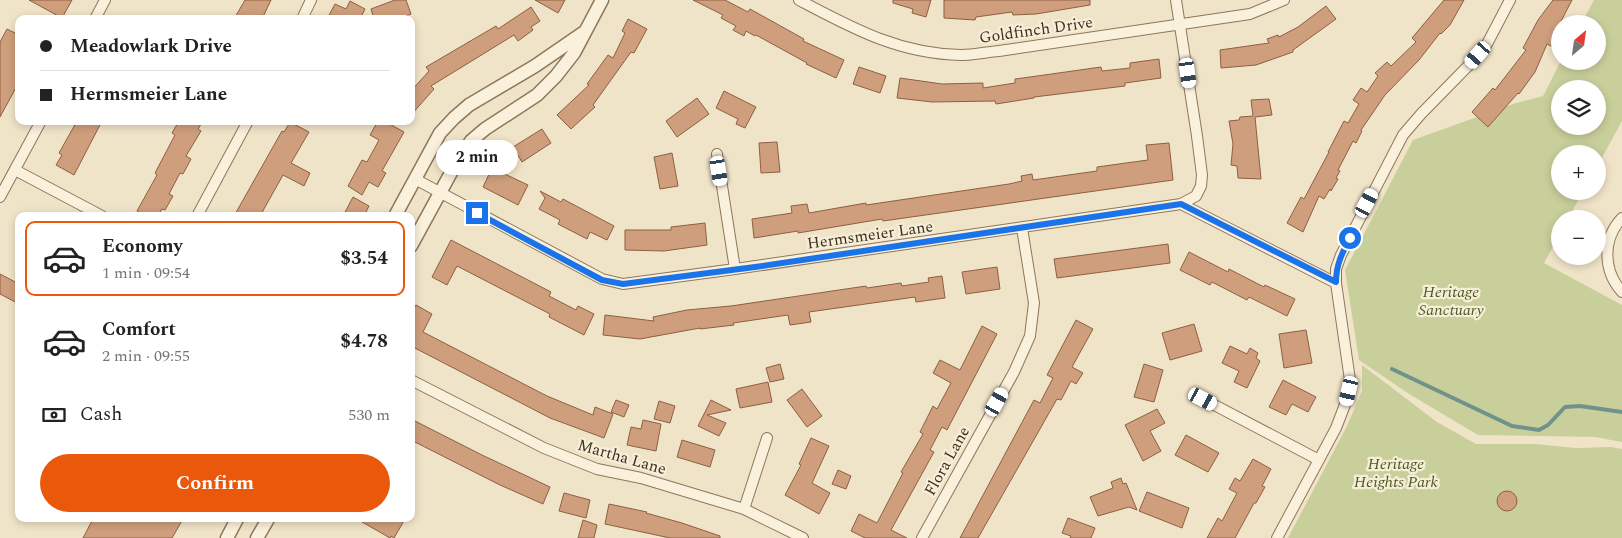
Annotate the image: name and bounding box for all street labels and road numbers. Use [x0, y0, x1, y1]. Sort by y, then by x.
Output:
street label: Goldfinch Drive [978, 10, 1094, 50]
street label: Hermsmeier Lane [805, 214, 935, 256]
street label: Flora Lane [918, 422, 976, 500]
street label: Martha Lane [575, 433, 669, 481]

